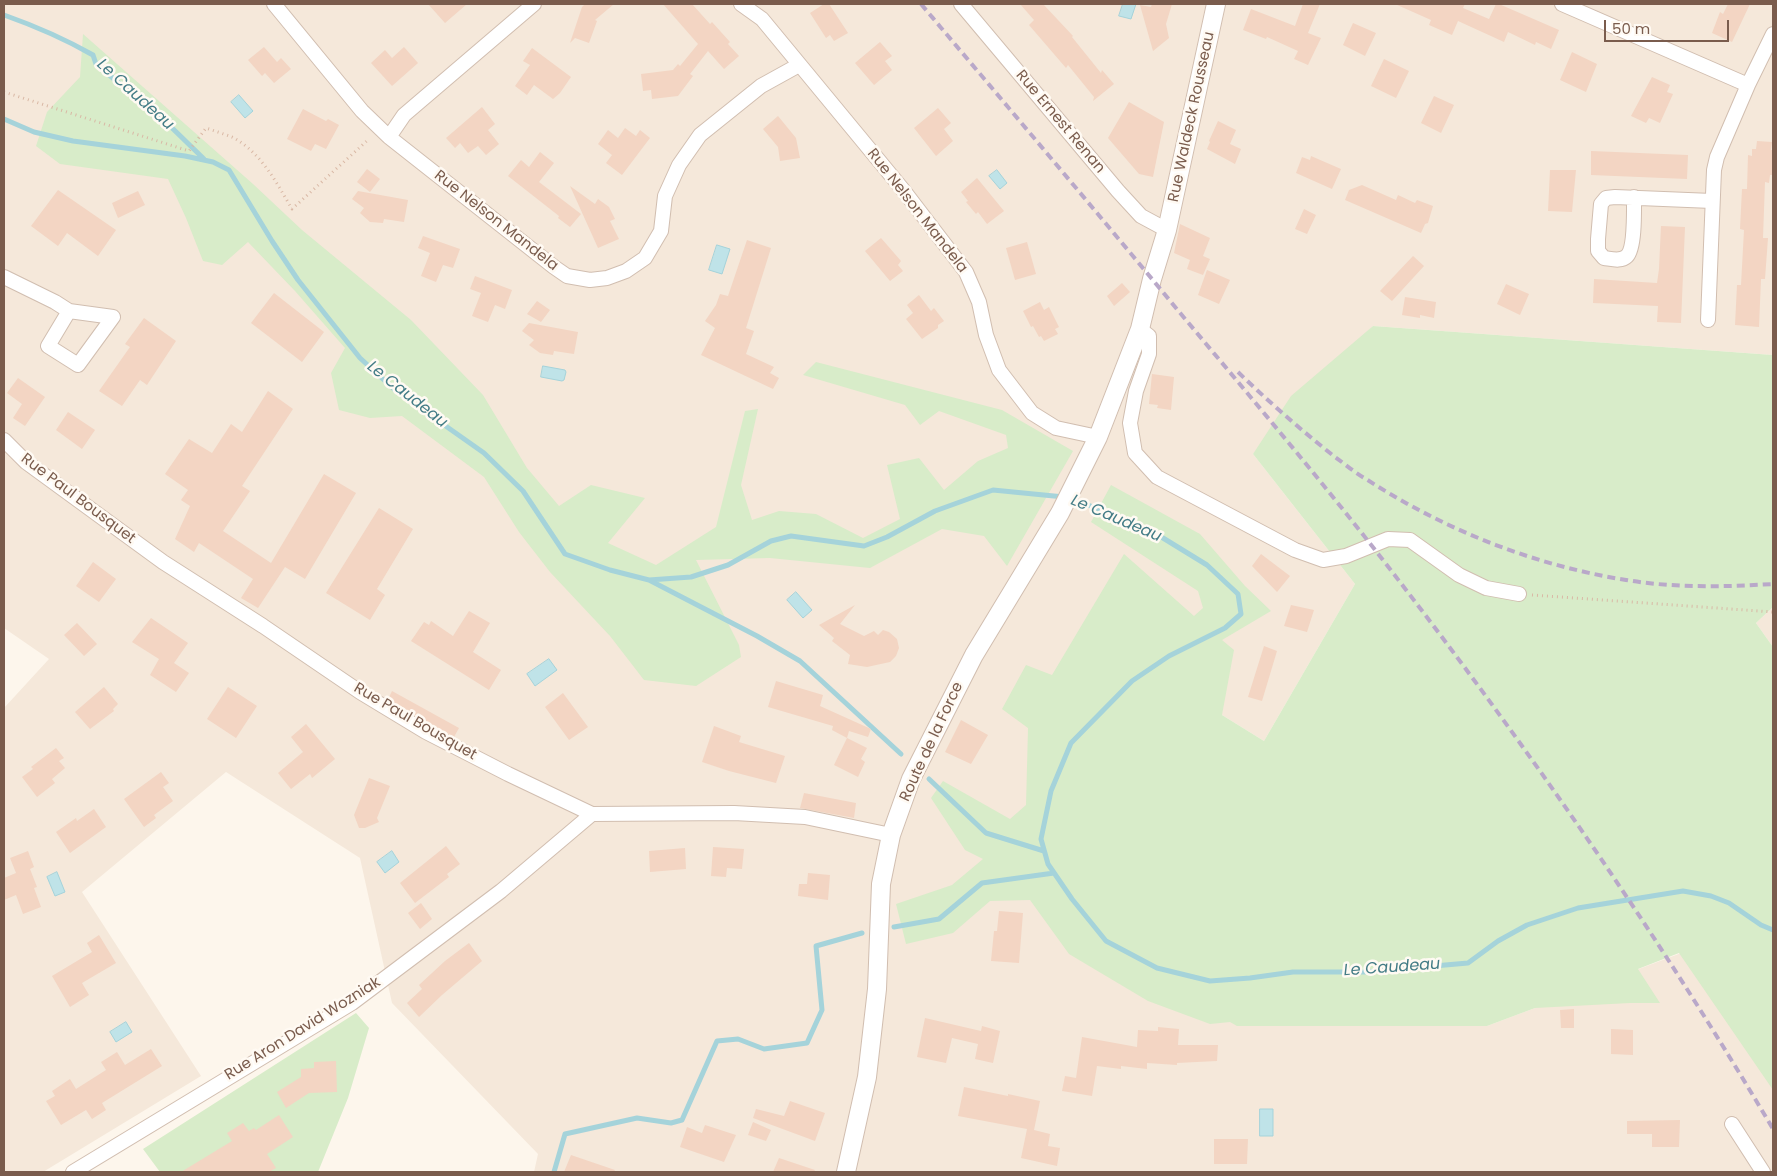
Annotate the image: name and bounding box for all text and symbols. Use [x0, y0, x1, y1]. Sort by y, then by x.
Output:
scale bar [1607, 10, 1732, 42]
text: 50 m [1612, 18, 1650, 39]
street label: Rue Waldeck Rousseau [1165, 30, 1219, 204]
water label: Le Caudeau [93, 55, 177, 135]
street label: Rue Ernest Renan [1012, 67, 1108, 177]
street label: Rue Nelson Mandela [863, 145, 971, 277]
street label: Rue Nelson Mandela [430, 167, 562, 275]
water label: Le Caudeau [363, 358, 451, 432]
street label: Rue Paul Bousquet [17, 450, 139, 548]
water label: Le Caudeau [1068, 491, 1164, 547]
street label: Rue Paul Bousquet [350, 679, 480, 765]
street label: Route de la Force [896, 680, 968, 804]
water label: Le Caudeau [1343, 955, 1441, 981]
street label: Rue Aron David Wozniak [222, 974, 384, 1084]

